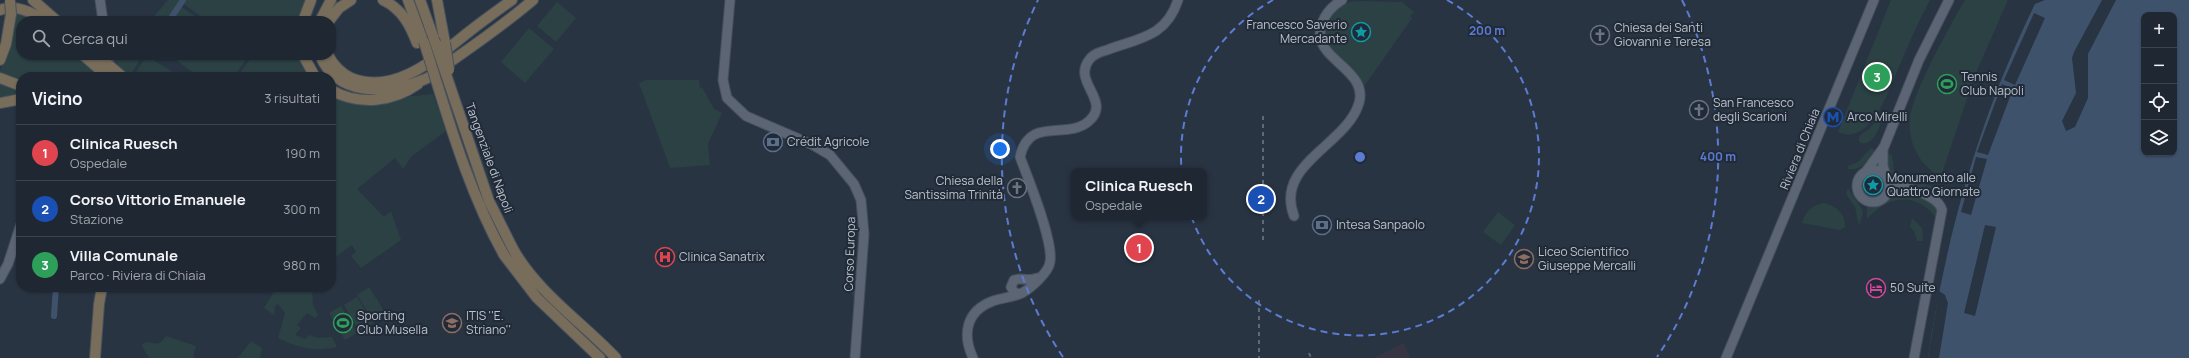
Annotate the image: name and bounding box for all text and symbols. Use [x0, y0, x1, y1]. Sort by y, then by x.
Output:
map controls [2141, 12, 2177, 156]
button: + [2141, 12, 2177, 48]
search box [16, 16, 336, 60]
place label: Francesco Saverio Mercadante [1246, 16, 1347, 47]
place label: Chiesa dei Santi Giovanni e Teresa [1614, 19, 1711, 50]
place icon: Francesco Saverio Mercadante [1350, 21, 1372, 43]
text: 200 m [1469, 22, 1505, 39]
church icon: Chiesa dei Santi Giovanni e Teresa [1589, 24, 1611, 46]
icon: search [30, 27, 52, 49]
text: Cerca qui [62, 28, 128, 49]
button: − [2141, 48, 2177, 84]
pin: 3 [1864, 62, 1890, 92]
place label: Tennis Club Napoli [1961, 68, 2024, 99]
sports icon: Tennis Club Napoli [1936, 73, 1958, 95]
button: locate [2141, 84, 2177, 120]
text: Vicino [32, 87, 83, 110]
text: 3 risultati [264, 89, 320, 107]
place label: San Francesco degli Scarioni [1713, 94, 1794, 125]
church icon: San Francesco degli Scarioni [1688, 99, 1710, 121]
street label: Tangenziale di Napoli [462, 100, 517, 215]
street label: Riviera di Chiaia [1775, 106, 1824, 192]
metro station icon: Arco Mirelli [1822, 106, 1844, 128]
place label: Arco Mirelli [1847, 108, 1907, 125]
button: layers [2141, 120, 2177, 156]
bank icon: Crédit Agricole [762, 131, 784, 153]
text: Clinica Ruesch [70, 133, 178, 154]
place label: Crédit Agricole [787, 133, 869, 150]
your location [990, 139, 1010, 159]
text: 1 [42, 144, 48, 162]
text: 190 m [285, 144, 320, 162]
text: 400 m [1700, 148, 1736, 165]
centre of rings [1353, 150, 1367, 164]
text: Ospedale [70, 154, 127, 172]
popup [1071, 168, 1207, 220]
place label: Monumento alle Quattro Giornate [1887, 169, 1980, 200]
place label: Chiesa della Santissima Trinità [904, 172, 1003, 203]
place icon: Monumento alle Quattro Giornate [1862, 174, 1884, 196]
text: Clinica Ruesch [1085, 175, 1193, 196]
church icon: Chiesa della Santissima Trinità [1006, 177, 1028, 199]
pin: 2 [1248, 184, 1274, 214]
text: Corso Vittorio Emanuele [70, 189, 246, 210]
text: Ospedale [1085, 196, 1142, 214]
text: 2 [41, 200, 49, 218]
text: 300 m [283, 200, 320, 218]
text: Stazione [70, 210, 123, 228]
bank icon: Intesa Sanpaolo [1311, 214, 1333, 236]
street label: Corso Europa [840, 216, 859, 292]
place label: Intesa Sanpaolo [1336, 216, 1425, 233]
pin: 1 [1126, 233, 1152, 263]
place label: Liceo Scientifico Giuseppe Mercalli [1538, 243, 1636, 274]
text: Villa Comunale [70, 245, 178, 266]
hospital icon: Clinica Sanatrix [654, 246, 676, 268]
place label: Clinica Sanatrix [679, 248, 766, 265]
school or university icon: Liceo Scientifico Giuseppe Mercalli [1513, 248, 1535, 270]
text: 3 [41, 256, 49, 274]
text: 980 m [283, 256, 320, 274]
text: Parco · Riviera di Chiaia [70, 266, 206, 284]
hotel icon: 50 Suite [1865, 277, 1887, 299]
place label: 50 Suite [1890, 279, 1936, 296]
place label: Sporting Club Musella [357, 307, 428, 338]
place label: ITIS ''E. Striano'' [466, 307, 511, 338]
sports icon: Sporting Club Musella [332, 312, 354, 334]
school or university icon: ITIS ''E. Striano'' [441, 312, 463, 334]

